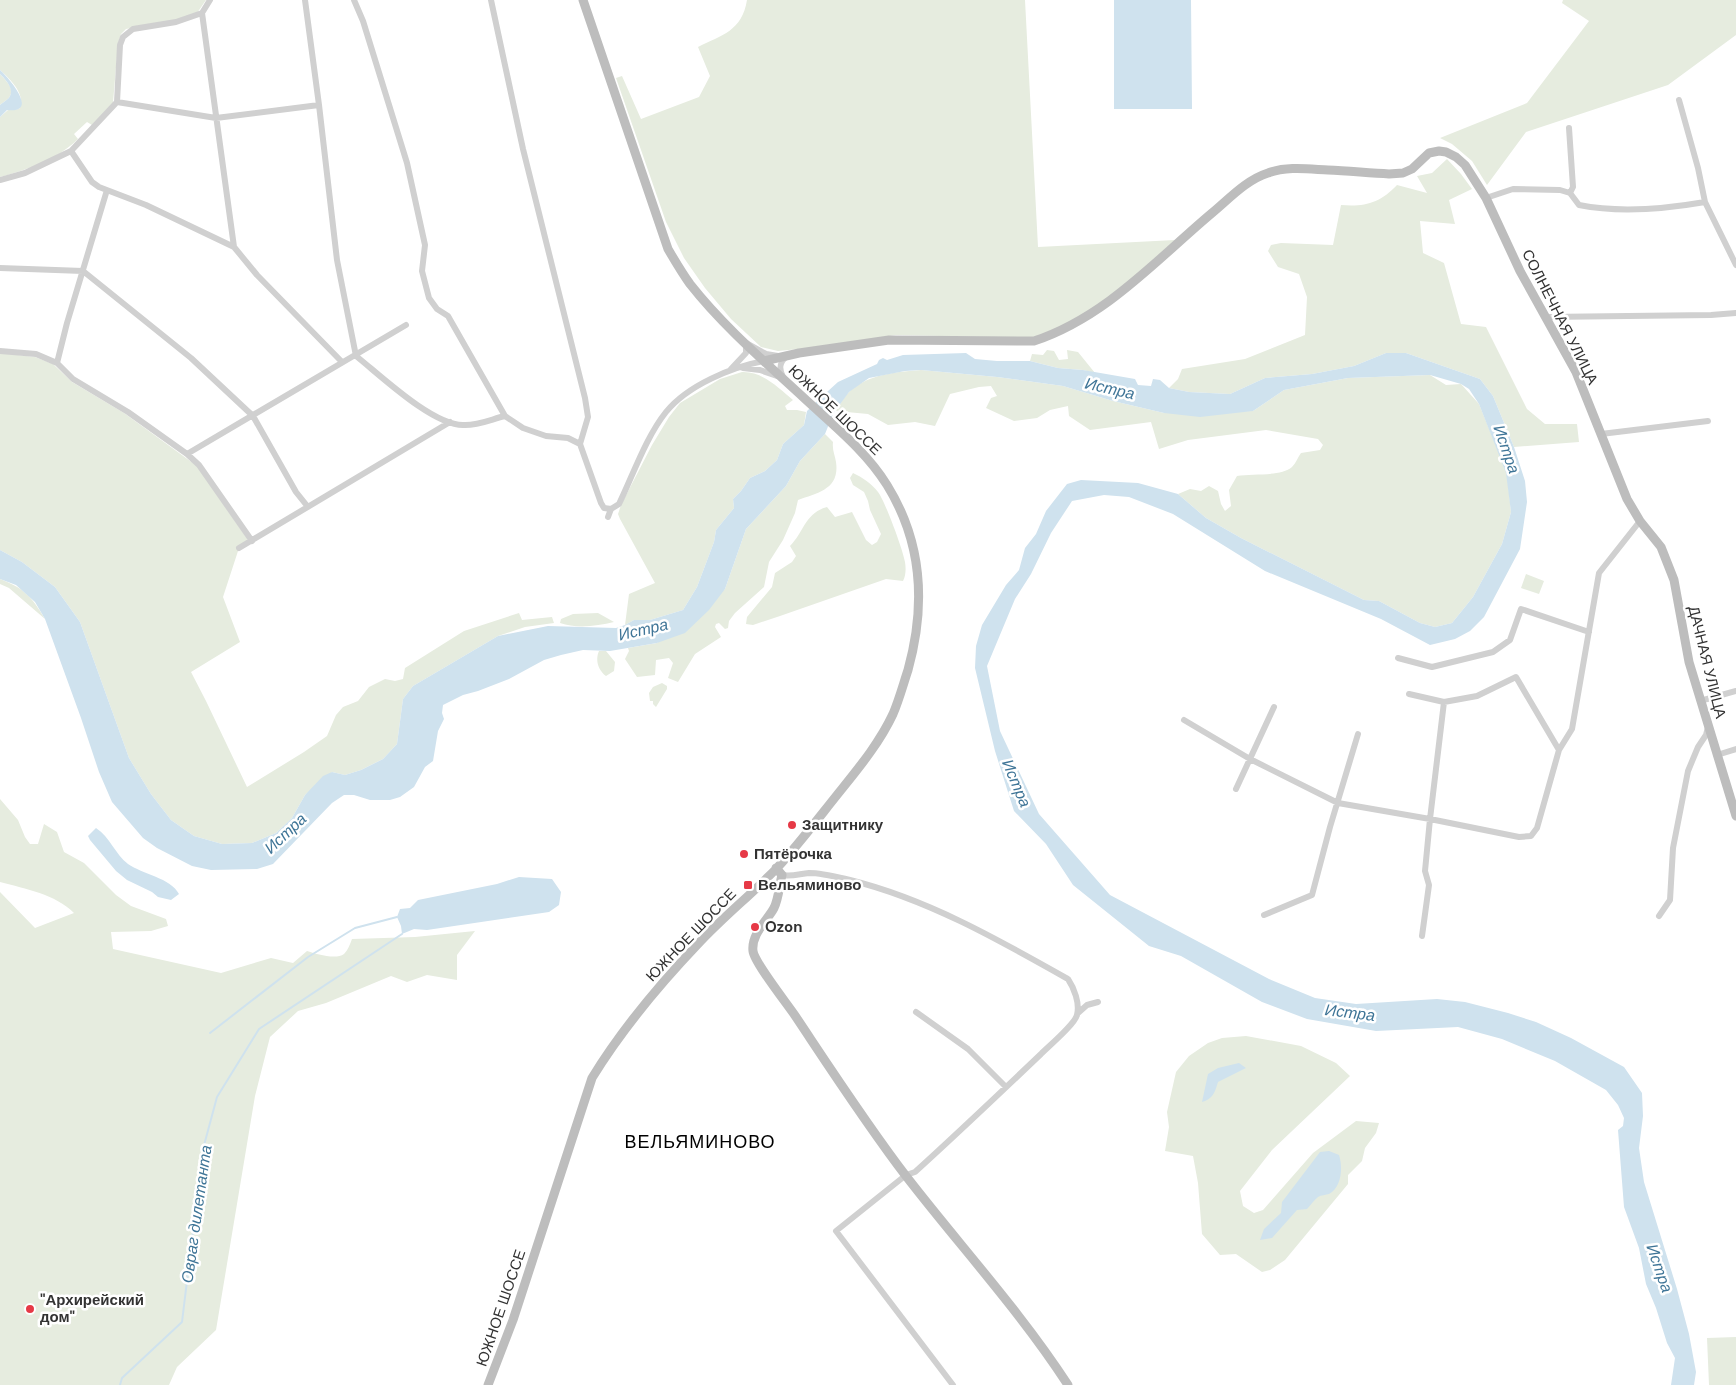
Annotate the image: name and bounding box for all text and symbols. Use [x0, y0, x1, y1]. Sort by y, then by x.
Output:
street label: СОЛНЕЧНАЯ УЛИЦА [1517, 246, 1603, 388]
street label: ЮЖНОЕ ШОССЕ [784, 360, 886, 460]
water label: Истра [1083, 373, 1137, 404]
water label: Истра [1488, 422, 1525, 476]
street label: ДАЧНАЯ УЛИЦА [1683, 604, 1731, 720]
water label: Истра [616, 614, 670, 645]
water label: Истра [997, 756, 1036, 811]
water label: Истра [260, 808, 311, 858]
place label: Защитнику [802, 815, 884, 835]
marker: Защитнику [786, 819, 798, 831]
place label: Пятёрочка [754, 844, 832, 864]
marker: Пятёрочка [738, 848, 750, 860]
place label: Вельяминово [758, 875, 861, 895]
marker: Вельяминово [742, 879, 754, 891]
street label: ЮЖНОЕ ШОССЕ [641, 884, 741, 986]
place label: Ozon [765, 917, 803, 937]
marker: Ozon [749, 921, 761, 933]
water label: Истра [1324, 999, 1376, 1026]
district label: ВЕЛЬЯМИНОВО [624, 1130, 776, 1154]
water label: Овраг дилетанта [176, 1144, 217, 1285]
water label: Истра [1641, 1241, 1678, 1295]
street label: ЮЖНОЕ ШОССЕ [472, 1247, 530, 1369]
place label: "Архирейский дом" [40, 1290, 144, 1327]
marker: "Архирейский дом" [24, 1303, 36, 1315]

